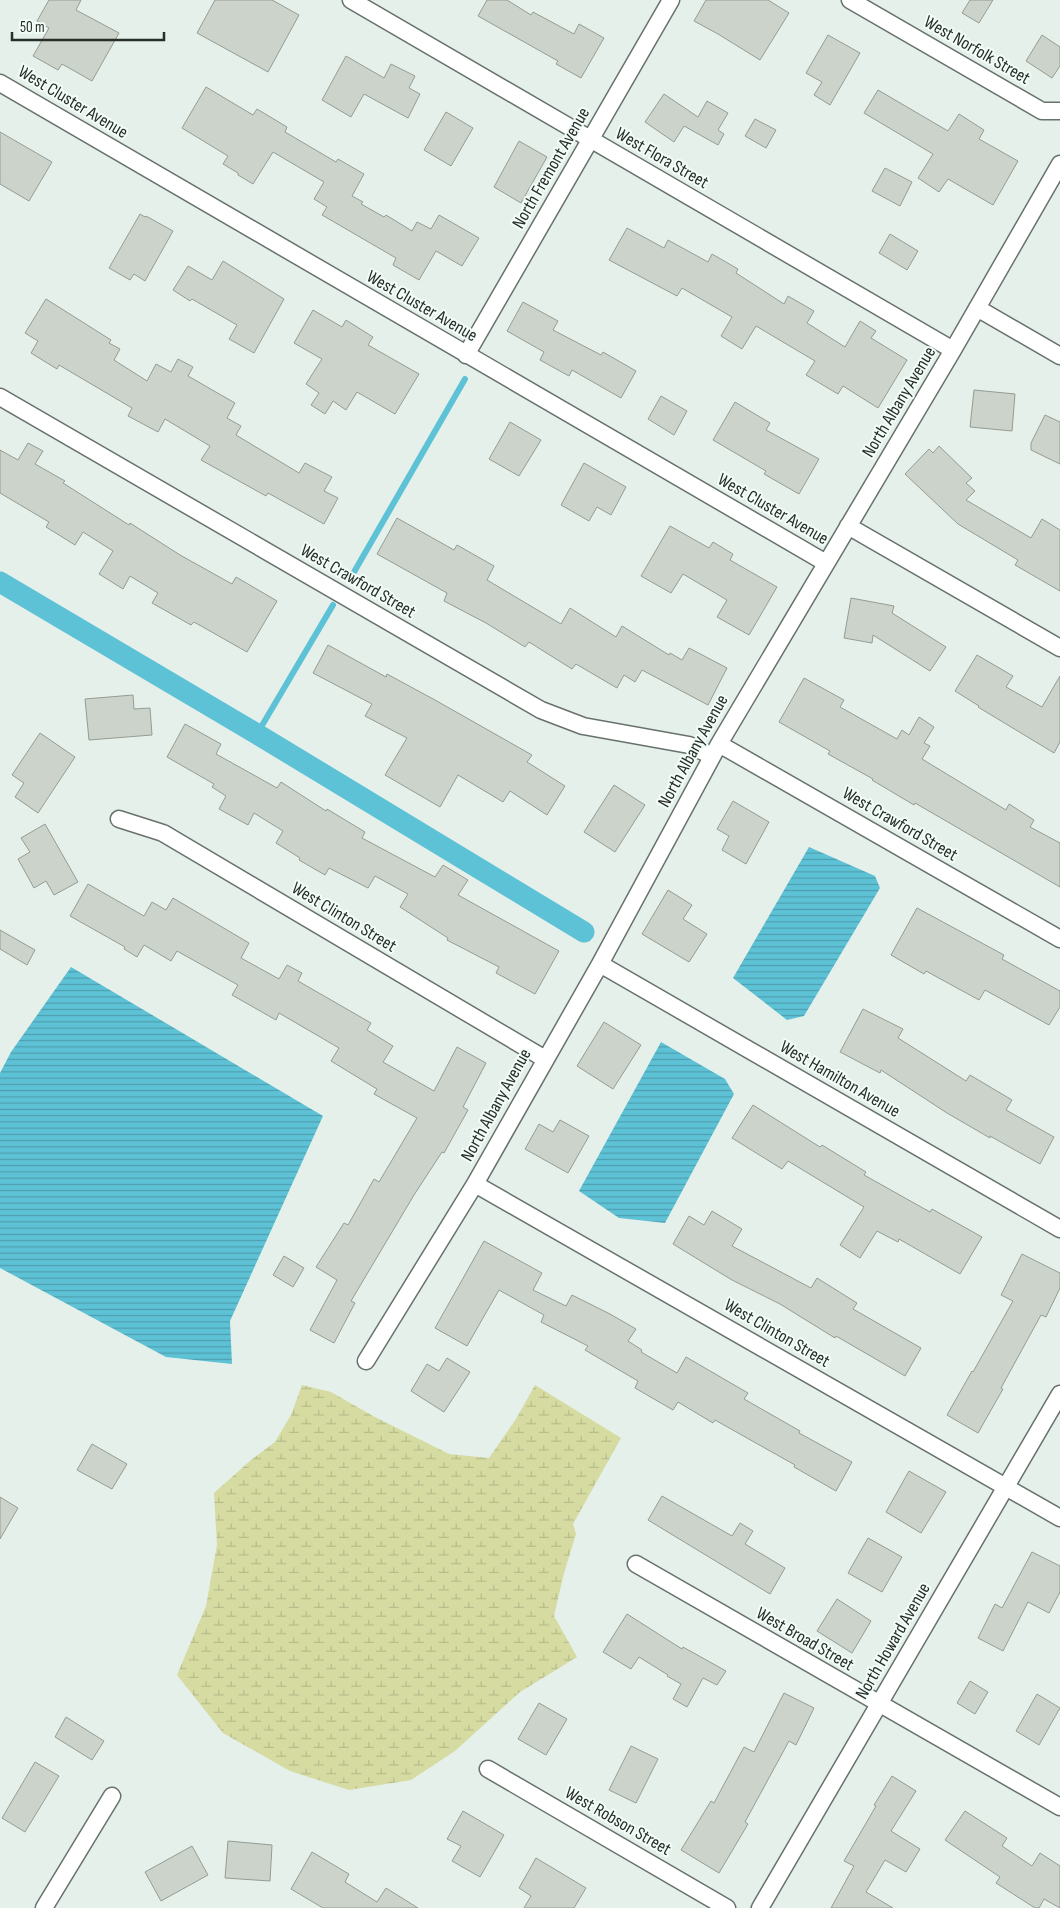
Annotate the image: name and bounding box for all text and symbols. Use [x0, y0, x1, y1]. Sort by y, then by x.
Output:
scale bar [12, 10, 165, 42]
street label: West Norfolk Street [920, 11, 1034, 89]
text: 50 m [20, 18, 45, 37]
street label: West Cluster Avenue [14, 61, 132, 143]
street label: North Fremont Avenue [508, 104, 594, 232]
street label: West Flora Street [612, 123, 713, 193]
street label: West Cluster Avenue [363, 266, 481, 346]
street label: North Albany Avenue [858, 343, 940, 461]
street label: West Cluster Avenue [714, 469, 832, 549]
street label: West Crawford Street [297, 540, 420, 623]
street label: North Albany Avenue [653, 691, 733, 811]
street label: West Crawford Street [839, 783, 962, 866]
street label: West Clinton Street [288, 877, 401, 957]
street label: West Hamilton Avenue [776, 1036, 904, 1122]
street label: North Albany Avenue [456, 1045, 536, 1165]
street label: West Clinton Street [720, 1294, 834, 1372]
street label: North Howard Avenue [851, 1579, 935, 1703]
street label: West Broad Street [753, 1603, 858, 1676]
street label: West Robson Street [561, 1782, 675, 1860]

